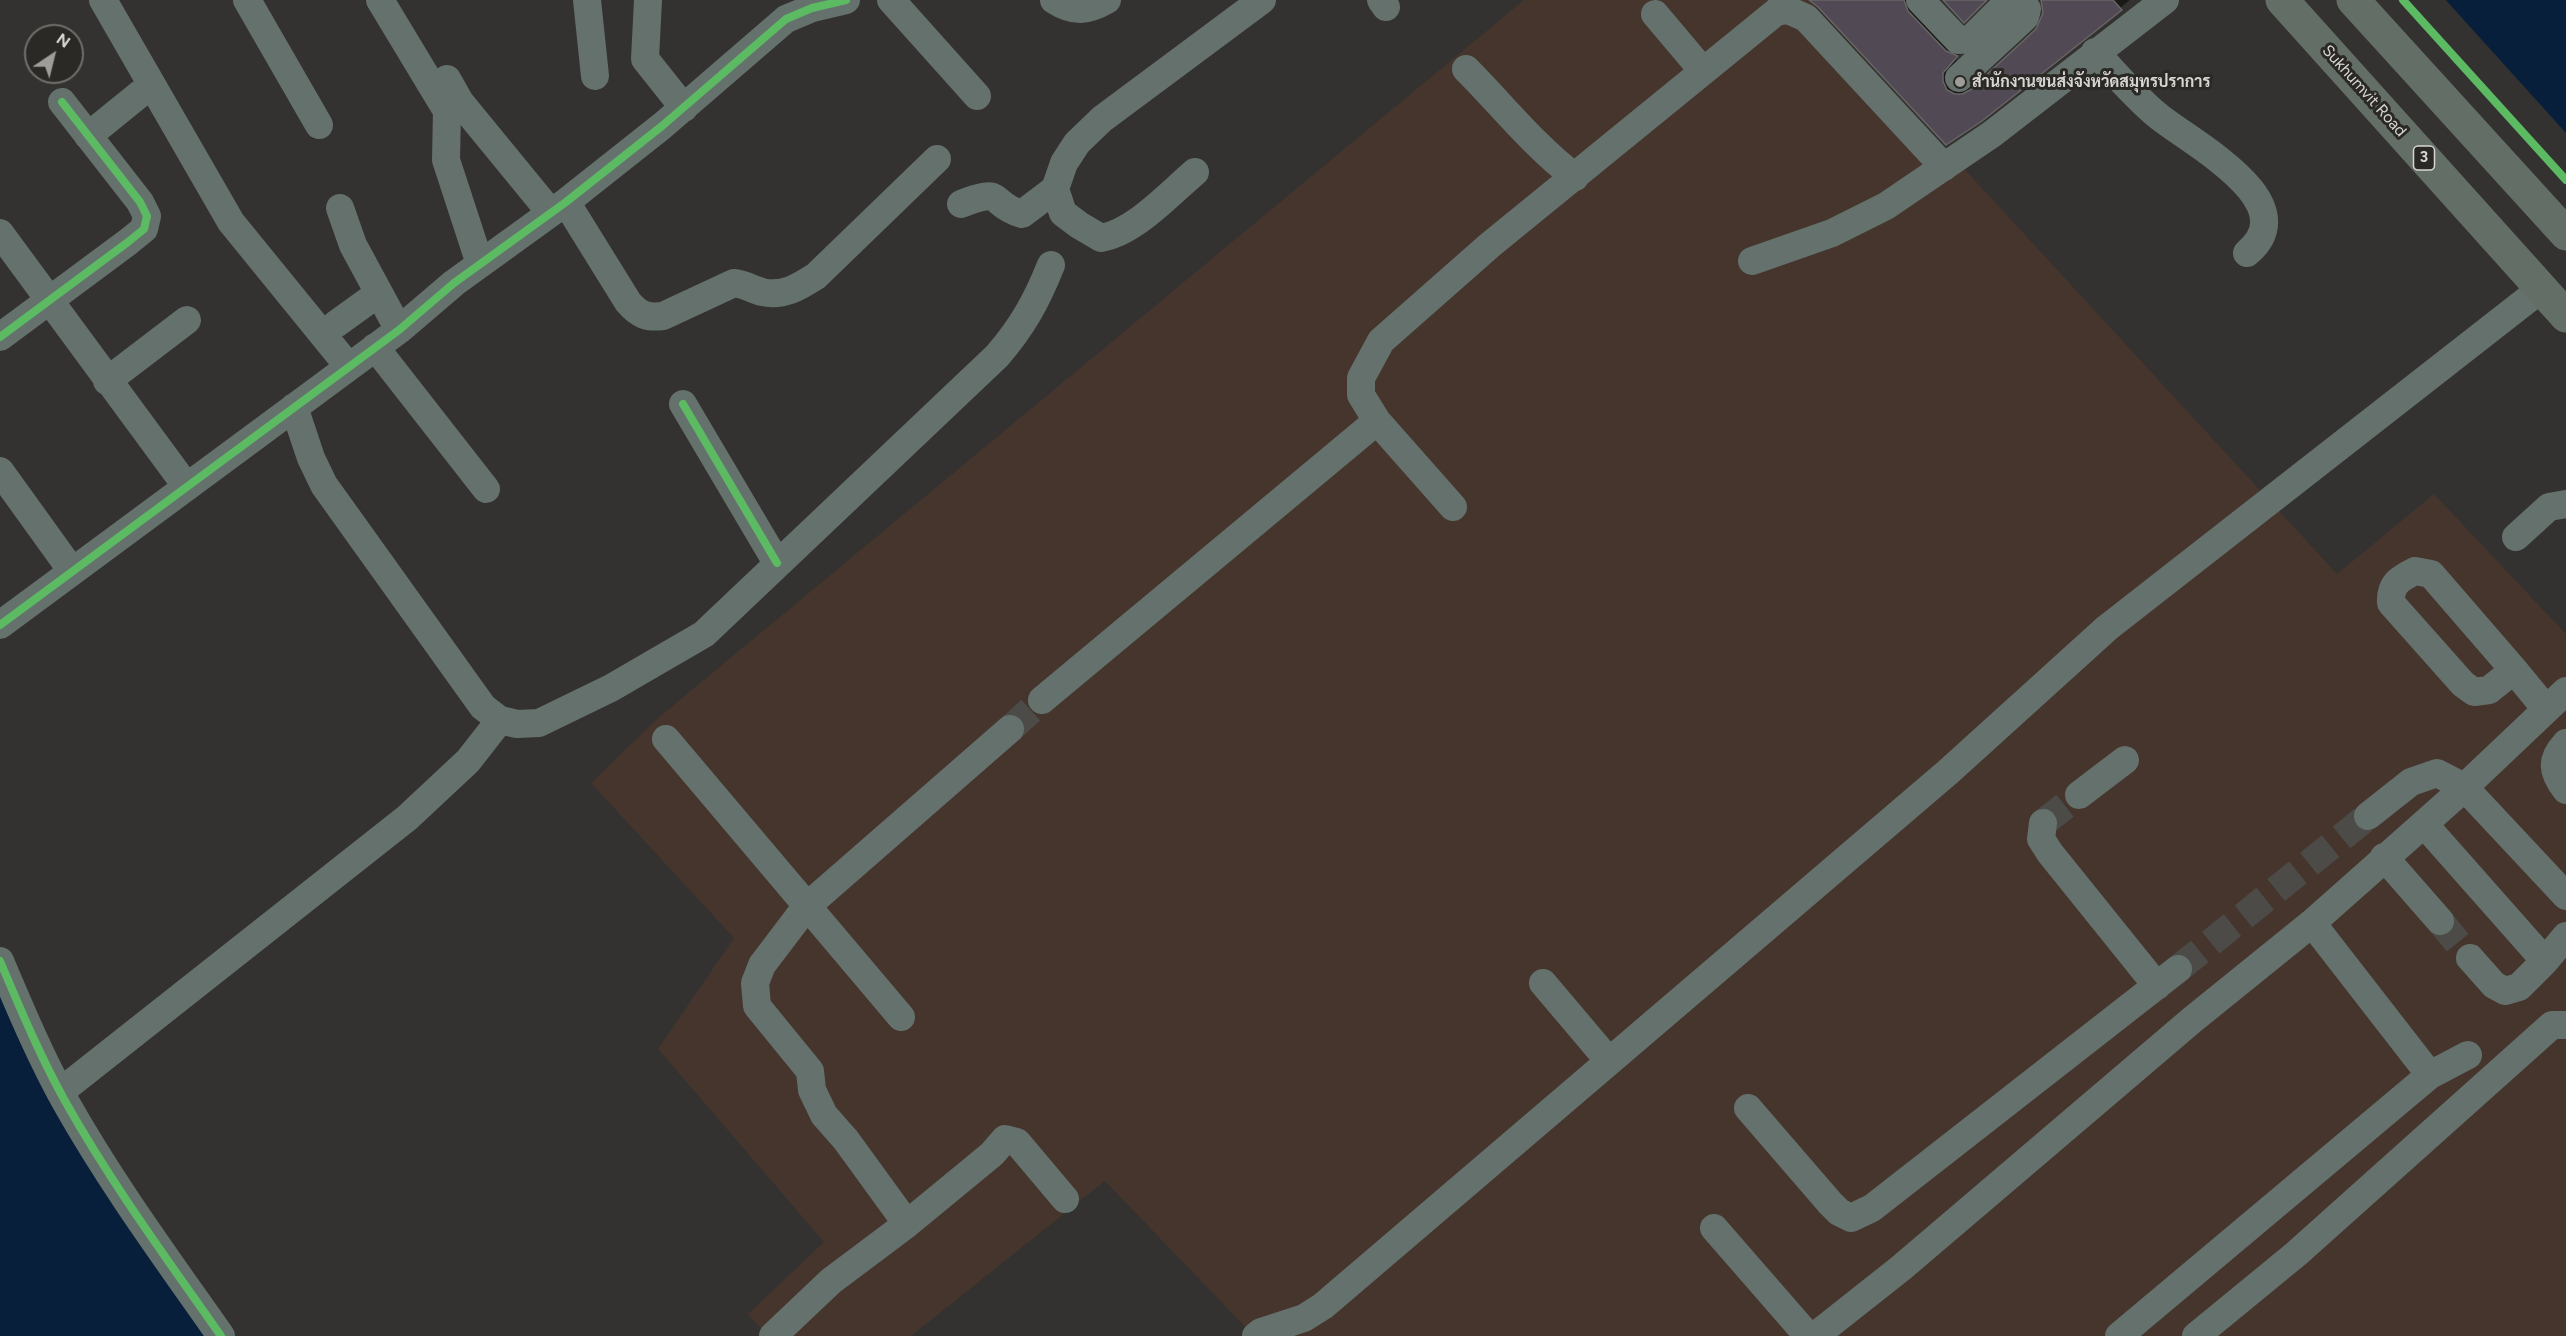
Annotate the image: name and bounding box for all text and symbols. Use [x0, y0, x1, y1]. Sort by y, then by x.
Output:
north arrow [24, 24, 84, 84]
text: N [53, 29, 74, 52]
street label: Sukhumvit Road [2318, 41, 2410, 141]
place label: สำนักงานขนส่งจังหวัดสมุทรปราการ [1972, 72, 2210, 92]
marker: สำนักงานขนส่งจังหวัดสมุทรปราการ [1953, 75, 1967, 89]
road number: 3 [2414, 146, 2434, 170]

